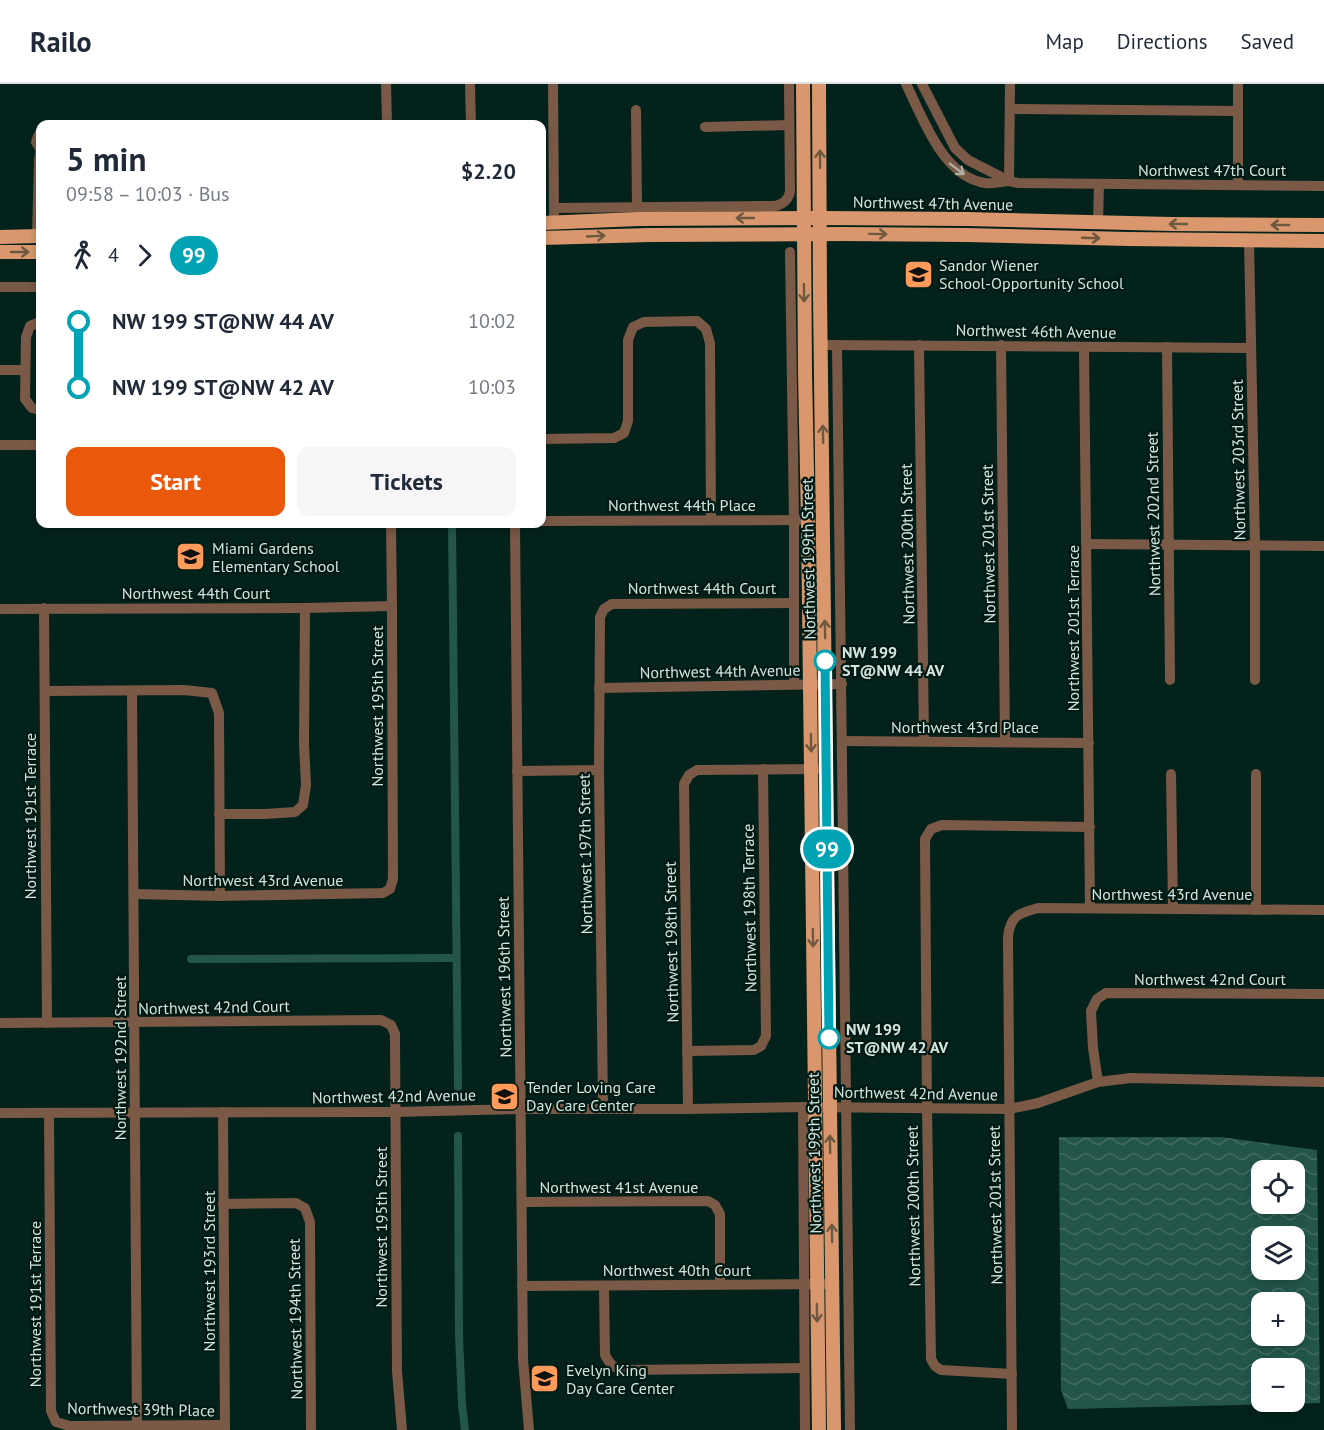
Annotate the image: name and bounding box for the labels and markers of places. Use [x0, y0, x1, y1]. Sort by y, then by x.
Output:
place label: Sandor Wiener School-Opportunity School [939, 255, 1124, 293]
school or university icon: Sandor Wiener School-Opportunity School [902, 258, 934, 290]
place label: Miami Gardens Elementary School [212, 538, 340, 576]
school or university icon: Miami Gardens Elementary School [175, 541, 207, 573]
place label: NW 199 ST@NW 44 AV [842, 642, 945, 680]
marker: NW 199 ST@NW 44 AV [814, 650, 836, 672]
place label: NW 199 ST@NW 42 AV [846, 1019, 949, 1057]
marker: NW 199 ST@NW 42 AV [818, 1027, 840, 1049]
place label: Tender Loving Care Day Care Center [526, 1077, 656, 1115]
school or university icon: Tender Loving Care Day Care Center [489, 1080, 521, 1112]
place label: Evelyn King Day Care Center [566, 1360, 675, 1398]
school or university icon: Evelyn King Day Care Center [529, 1363, 561, 1395]

